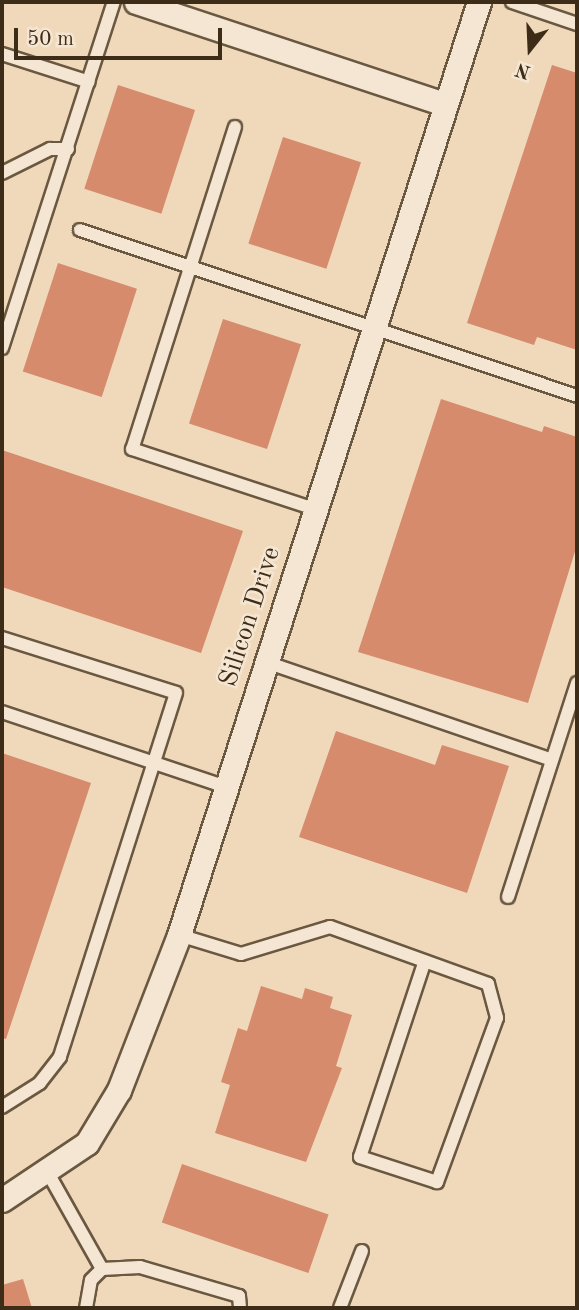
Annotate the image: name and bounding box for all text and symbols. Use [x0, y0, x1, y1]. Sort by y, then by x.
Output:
scale bar [18, 14, 226, 58]
north arrow [495, 14, 565, 84]
text: 50 m [27, 29, 74, 50]
text: N [514, 58, 533, 81]
street label: Silicon Drive [214, 543, 288, 691]

